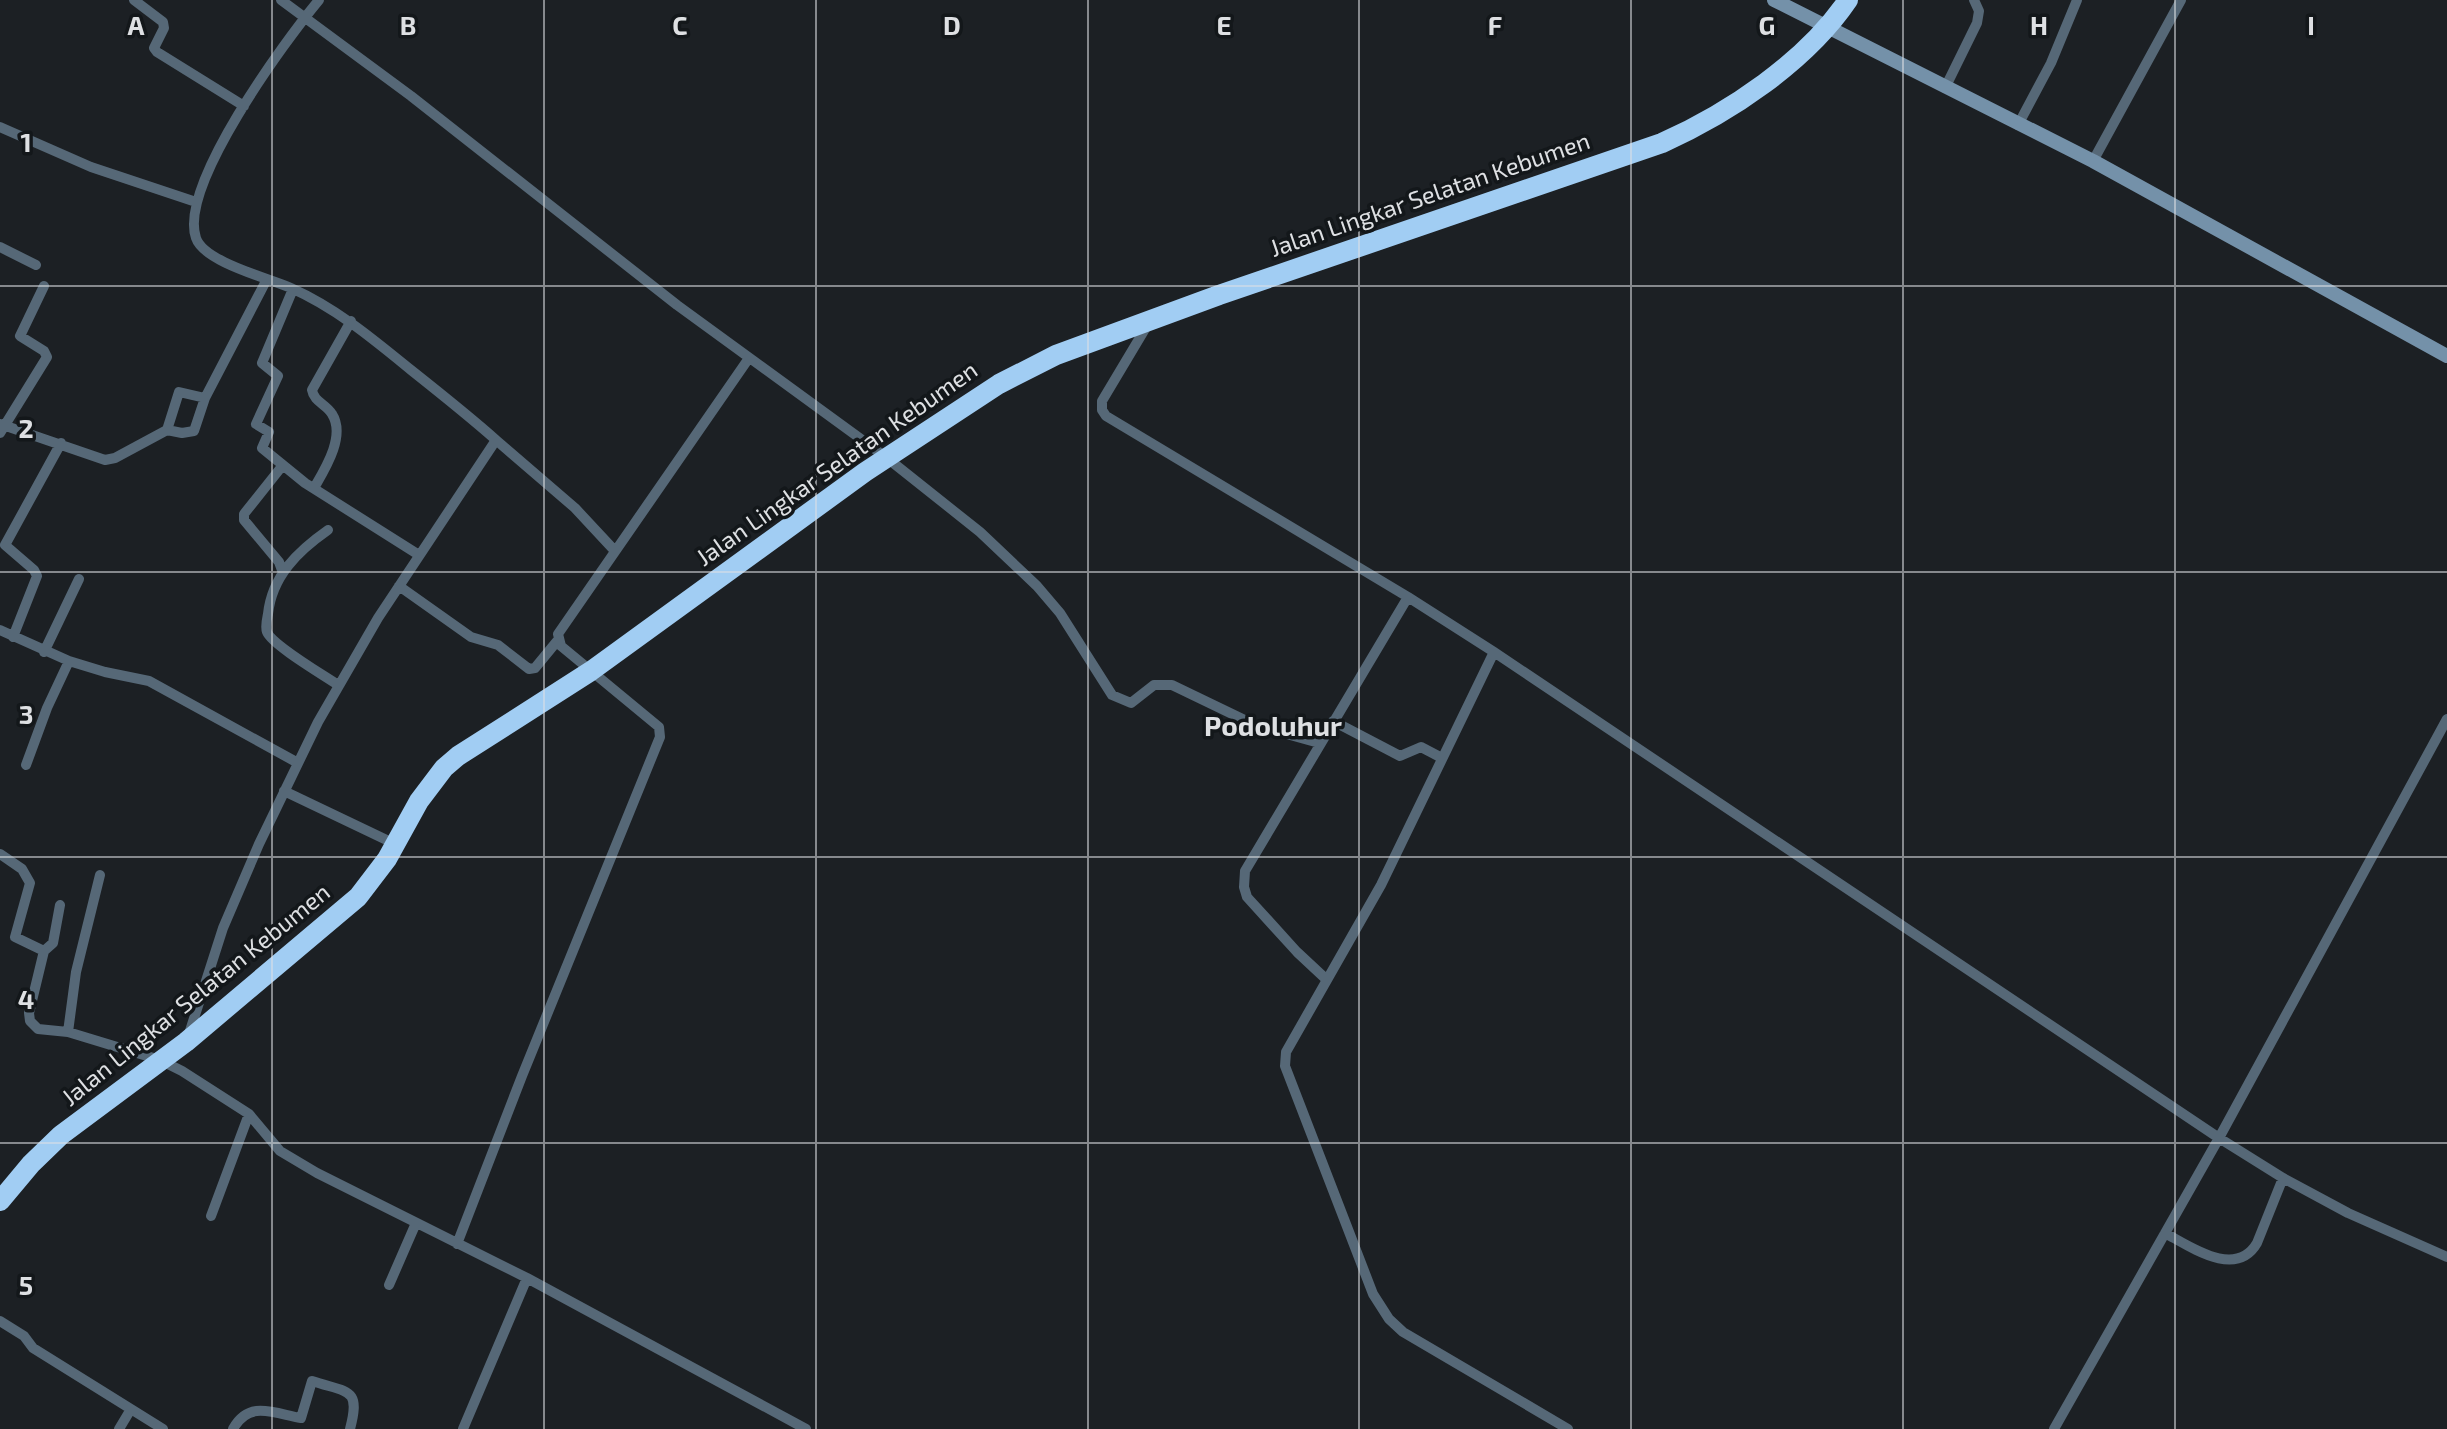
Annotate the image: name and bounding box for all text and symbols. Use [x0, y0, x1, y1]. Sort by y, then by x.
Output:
text: A [128, 9, 145, 40]
text: B [400, 9, 416, 40]
text: C [672, 9, 688, 40]
text: D [943, 9, 961, 40]
text: E [1216, 9, 1232, 40]
text: F [1488, 9, 1502, 40]
text: G [1759, 9, 1775, 40]
text: H [2030, 9, 2048, 40]
text: I [2307, 9, 2315, 40]
street label: Jalan Lingkar Selatan Kebumen [1266, 125, 1593, 262]
text: 1 [20, 126, 32, 157]
street label: Jalan Lingkar Selatan Kebumen [690, 354, 982, 571]
text: 2 [18, 412, 34, 443]
text: 3 [19, 698, 33, 729]
district label: Podoluhur [1204, 708, 1342, 742]
street label: Jalan Lingkar Selatan Kebumen [55, 877, 335, 1111]
text: 4 [18, 983, 34, 1014]
text: 5 [19, 1269, 33, 1300]

